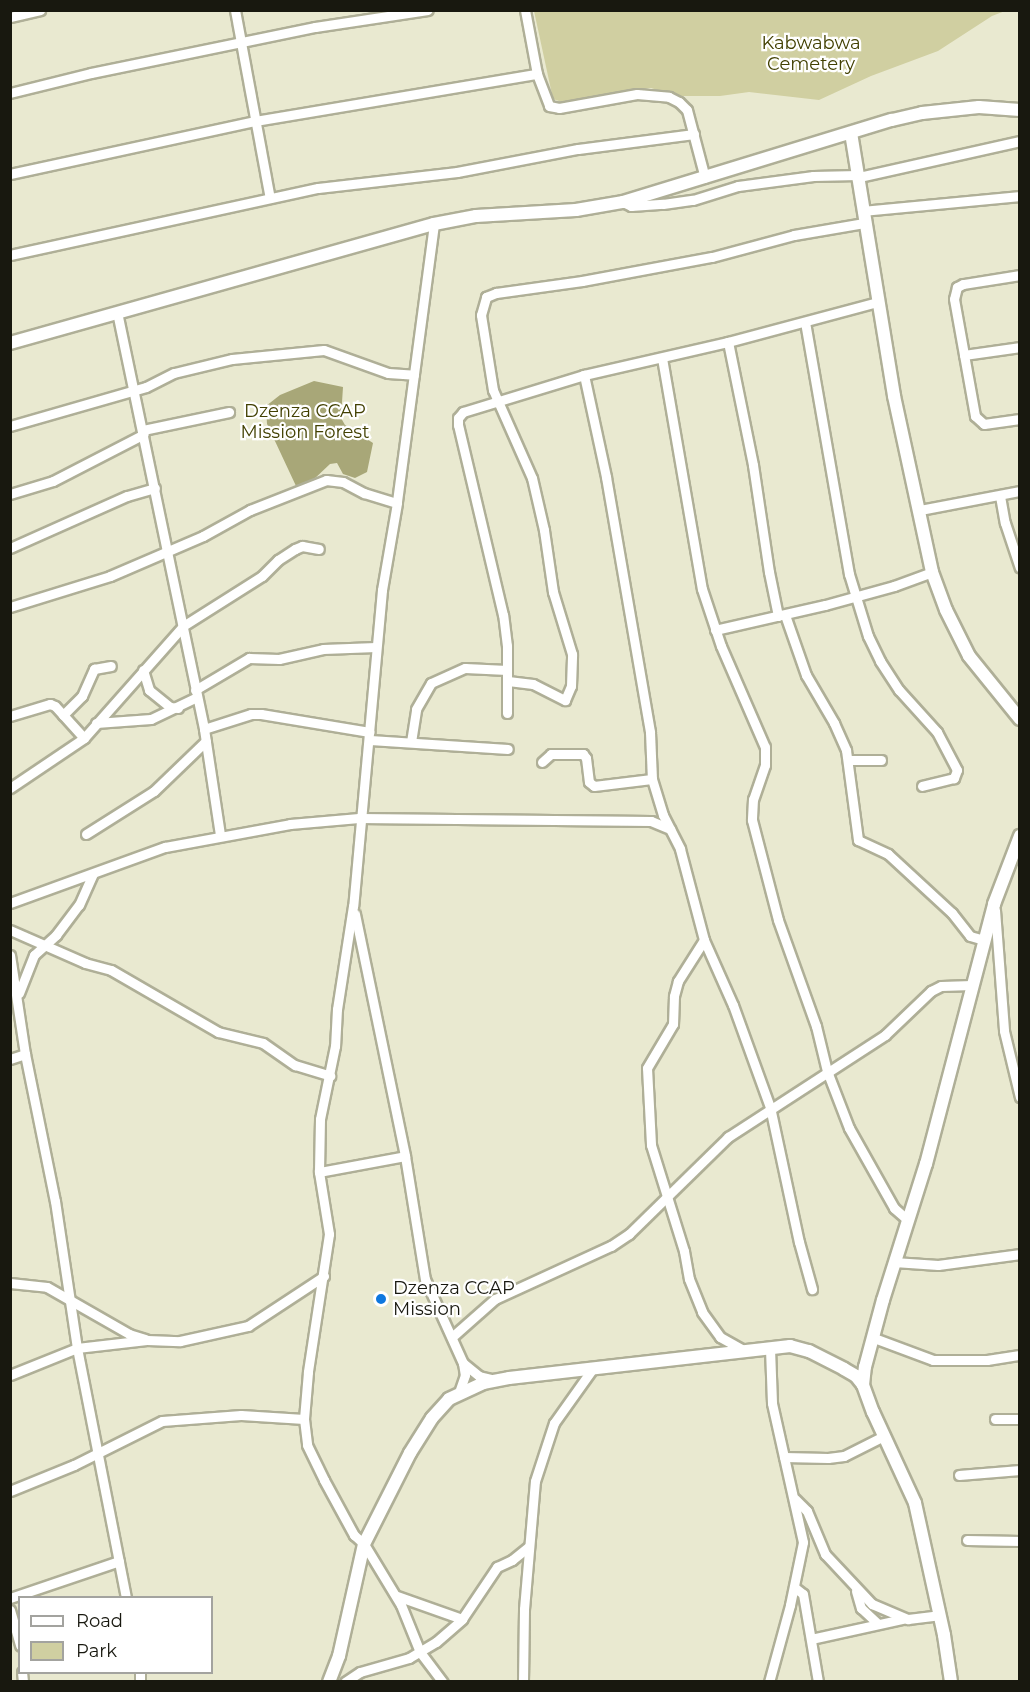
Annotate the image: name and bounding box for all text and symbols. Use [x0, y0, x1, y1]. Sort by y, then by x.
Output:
park label: Kabwabwa Cemetery [761, 33, 861, 76]
park label: Dzenza CCAP Mission Forest [241, 401, 369, 444]
place label: Dzenza CCAP Mission [393, 1278, 515, 1320]
marker: Dzenza CCAP Mission [374, 1292, 388, 1306]
legend [18, 1596, 213, 1674]
text: Road [76, 1610, 123, 1632]
text: Park [76, 1640, 117, 1662]

